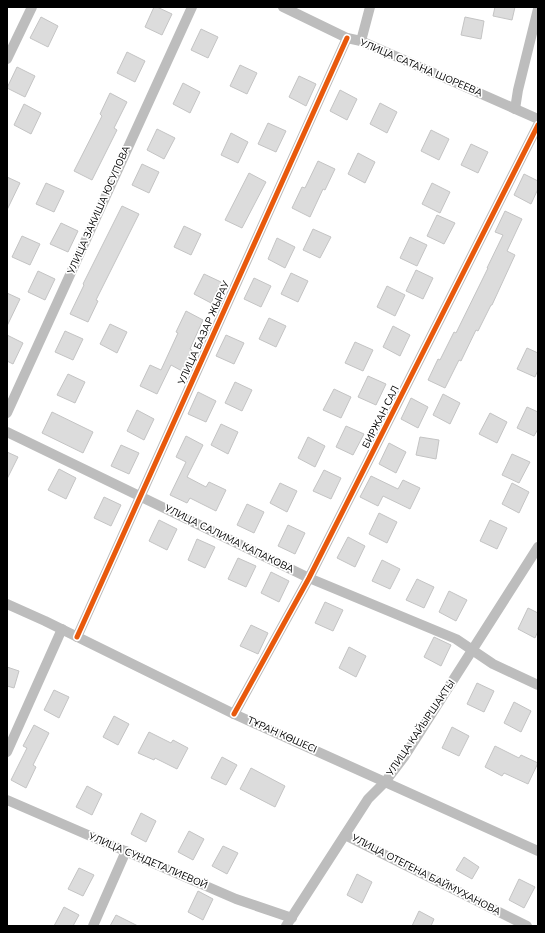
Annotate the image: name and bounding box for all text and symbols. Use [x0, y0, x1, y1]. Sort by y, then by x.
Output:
street label: УЛИЦА САТАНА ШОРЕЕВА [357, 35, 485, 101]
street label: УЛИЦА ЗАКИША ЮСУПОВА [64, 143, 134, 277]
street label: УЛИЦА БАЗАР ЖЫРАУ [174, 278, 233, 388]
street label: БИРЖАН САЛ [359, 383, 403, 451]
street label: УЛИЦА САЛИМА КАПАКОВА [161, 501, 297, 577]
street label: УЛИЦА КАЙЫРШАКТЫ [383, 677, 459, 780]
street label: ТҰРАН КӨШЕСІ [245, 713, 319, 757]
street label: УЛИЦА СУНДЕТАЛИЕВОЙ [85, 829, 210, 892]
street label: УЛИЦА ОТЕГЕНА БАЙМУХАНОВА [348, 831, 504, 919]

